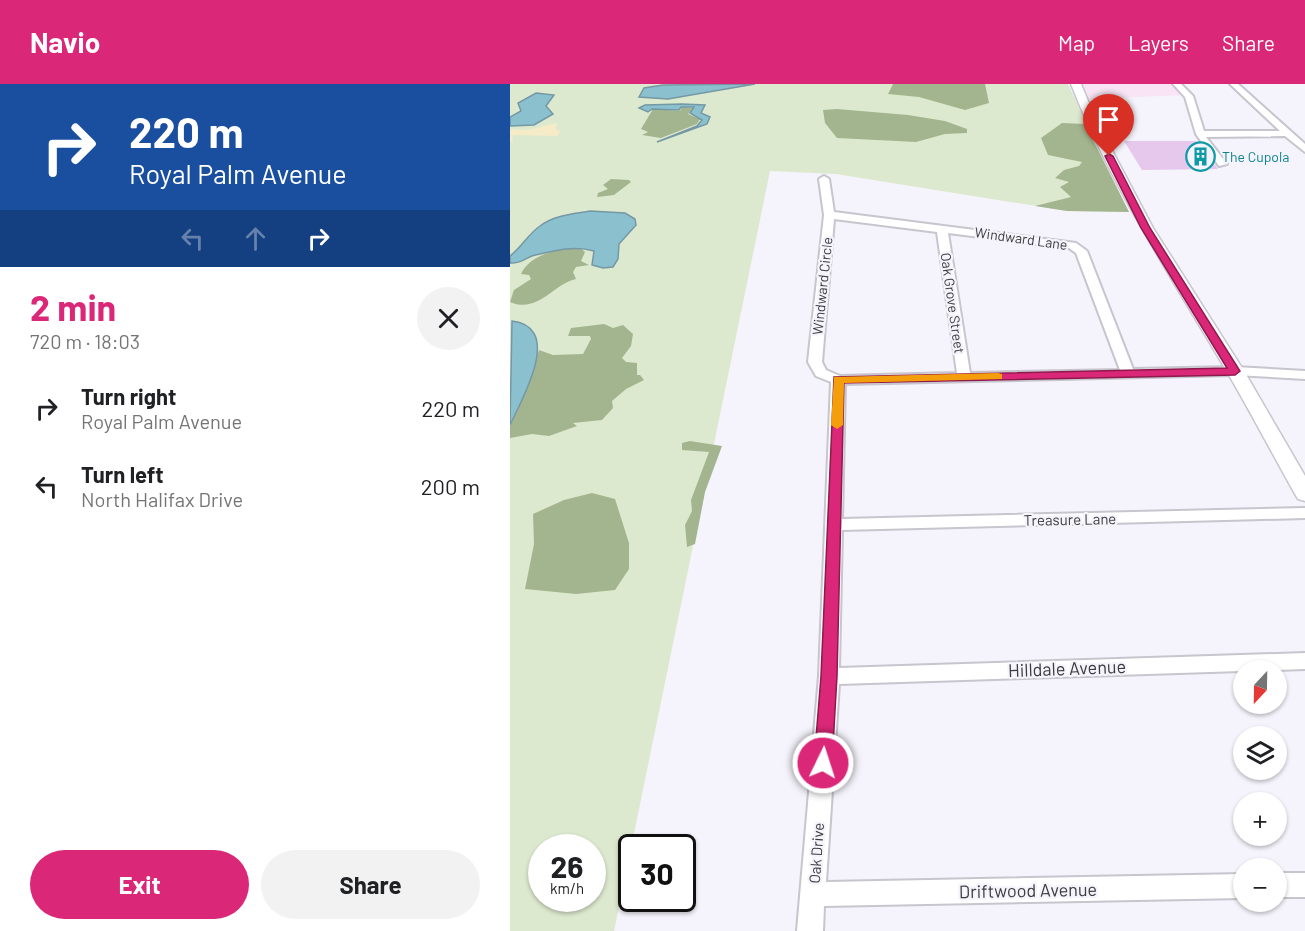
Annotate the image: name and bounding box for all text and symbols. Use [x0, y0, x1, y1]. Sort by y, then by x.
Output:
text: Navio [30, 25, 100, 59]
text: Map [1058, 30, 1095, 55]
text: Layers [1128, 30, 1189, 55]
text: Share [1222, 30, 1275, 55]
pin [1083, 94, 1134, 156]
icon: arrive [1092, 103, 1125, 136]
text: 220 m [129, 106, 243, 156]
icon: right [30, 108, 108, 186]
building icon: The Cupola [1185, 140, 1217, 172]
place label: The Cupola [1222, 148, 1289, 165]
text: Royal Palm Avenue [129, 157, 347, 189]
icon: left [176, 222, 209, 255]
icon: ahead [239, 222, 272, 255]
icon: right [302, 222, 335, 255]
street label: Windward Lane [973, 223, 1069, 253]
street label: Windward Circle [808, 236, 836, 336]
street label: Oak Grove Street [938, 252, 968, 354]
text: 2 min [30, 285, 116, 328]
button: close [417, 287, 480, 350]
text: 720 m · 18:03 [30, 329, 140, 353]
text: Turn right [81, 383, 176, 409]
icon: right [30, 392, 63, 425]
text: 220 m [421, 395, 480, 421]
text: Royal Palm Avenue [81, 409, 242, 433]
text: Turn left [81, 461, 164, 487]
icon: left [30, 470, 63, 503]
text: 200 m [421, 473, 480, 499]
text: North Halifax Drive [81, 487, 243, 511]
street label: Treasure Lane [1024, 509, 1116, 529]
street label: Hilldale Avenue [1008, 655, 1126, 681]
north arrow [1233, 660, 1287, 714]
map controls [1233, 660, 1287, 912]
button: layers [1233, 726, 1287, 780]
position arrow [791, 731, 855, 795]
button: + [1233, 792, 1287, 846]
street label: Oak Drive [805, 822, 827, 884]
speed limit sign: 30 [618, 834, 696, 912]
text: 26 [551, 848, 583, 884]
button: Exit [30, 850, 249, 919]
button: Share [261, 850, 480, 919]
button: − [1233, 858, 1287, 912]
street label: Driftwood Avenue [959, 878, 1097, 902]
text: km/h [550, 879, 584, 897]

